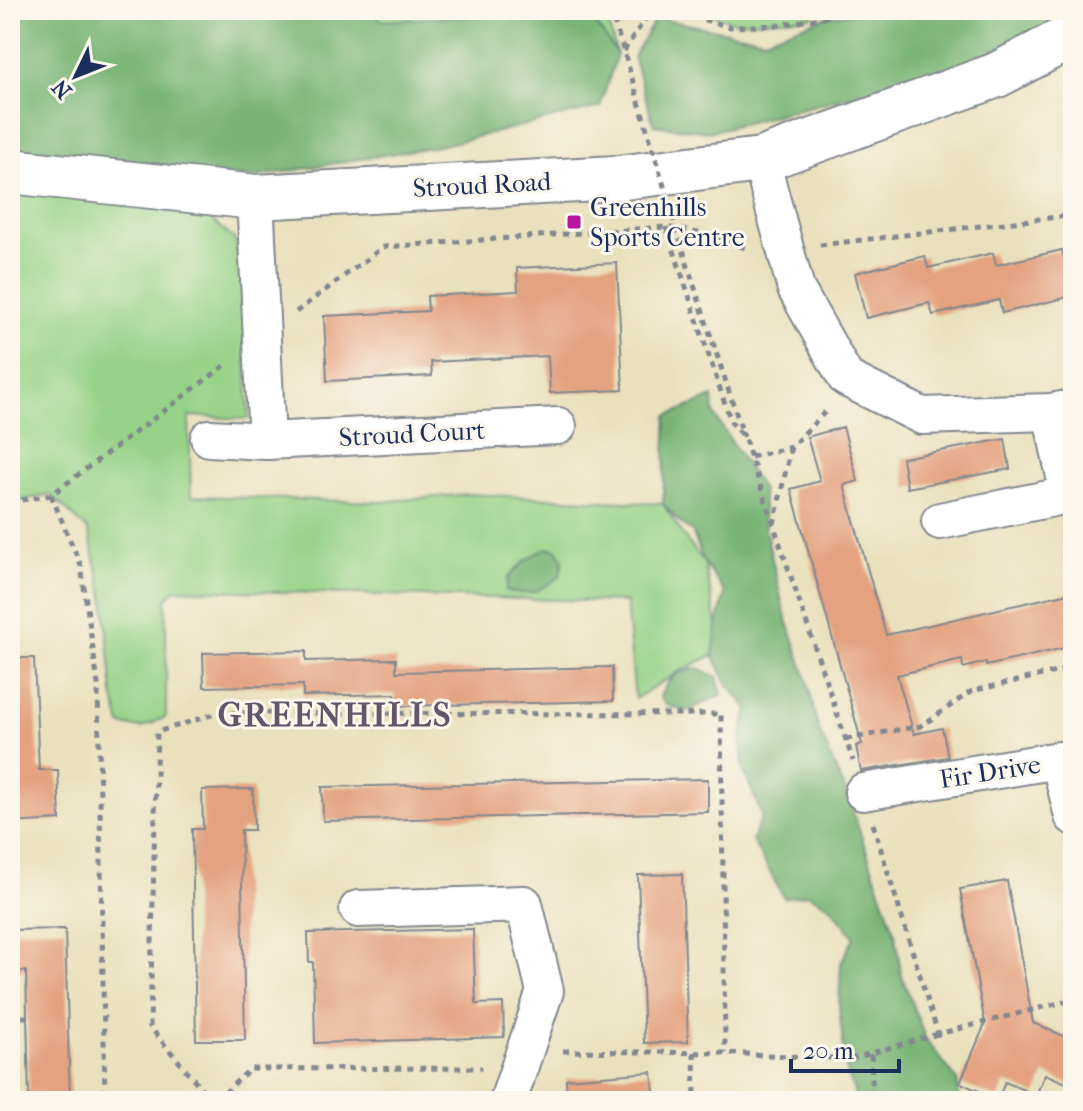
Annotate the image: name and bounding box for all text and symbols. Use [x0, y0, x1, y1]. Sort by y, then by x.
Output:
north arrow [36, 36, 116, 116]
text: N [47, 74, 77, 104]
street label: Stroud Road [412, 166, 553, 204]
place label: Greenhills Sports Centre [590, 192, 745, 253]
marker: Greenhills Sports Centre [565, 213, 583, 231]
street label: Stroud Court [338, 415, 487, 453]
district label: GREENHILLS [218, 695, 452, 735]
street label: Fir Drive [937, 749, 1043, 795]
scale bar [791, 1023, 899, 1073]
text: 20 m [803, 1037, 854, 1065]

